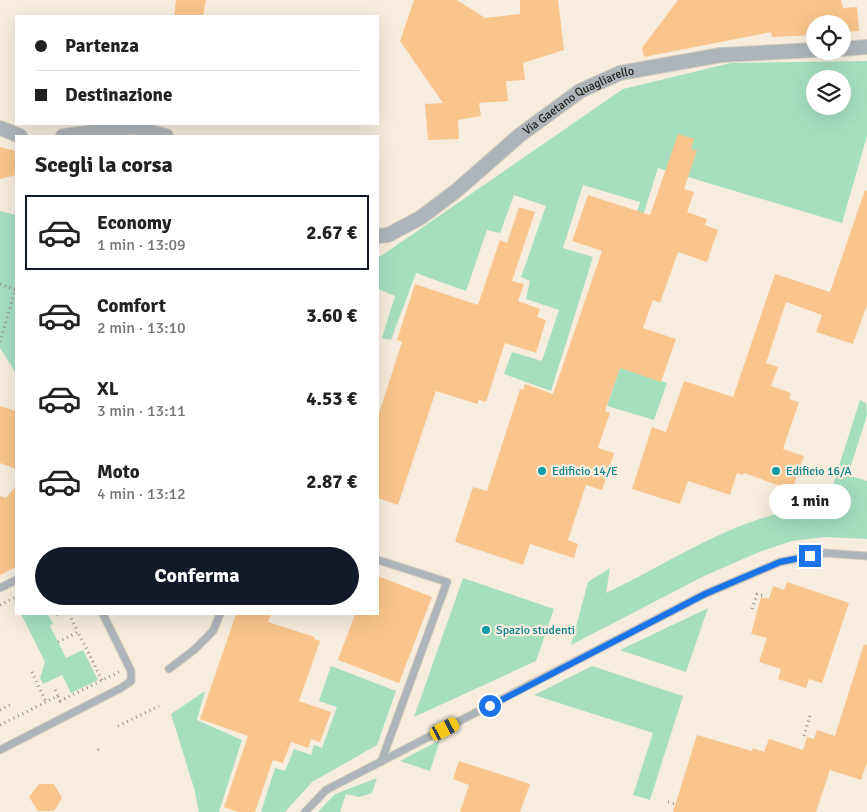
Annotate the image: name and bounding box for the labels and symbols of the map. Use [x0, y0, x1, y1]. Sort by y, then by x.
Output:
street label: Via Gaetano Quagliarello [520, 64, 635, 138]
place label: Edificio 14/E [552, 464, 618, 479]
place label: Edificio 16/A [786, 464, 852, 479]
marker: Edificio 14/E [536, 465, 548, 477]
marker: Edificio 16/A [770, 465, 782, 477]
callout: 1 min [769, 484, 851, 518]
route end [799, 545, 821, 567]
place label: Spazio studenti [496, 623, 575, 638]
marker: Spazio studenti [480, 624, 492, 636]
route start [479, 695, 501, 717]
car [428, 716, 461, 742]

